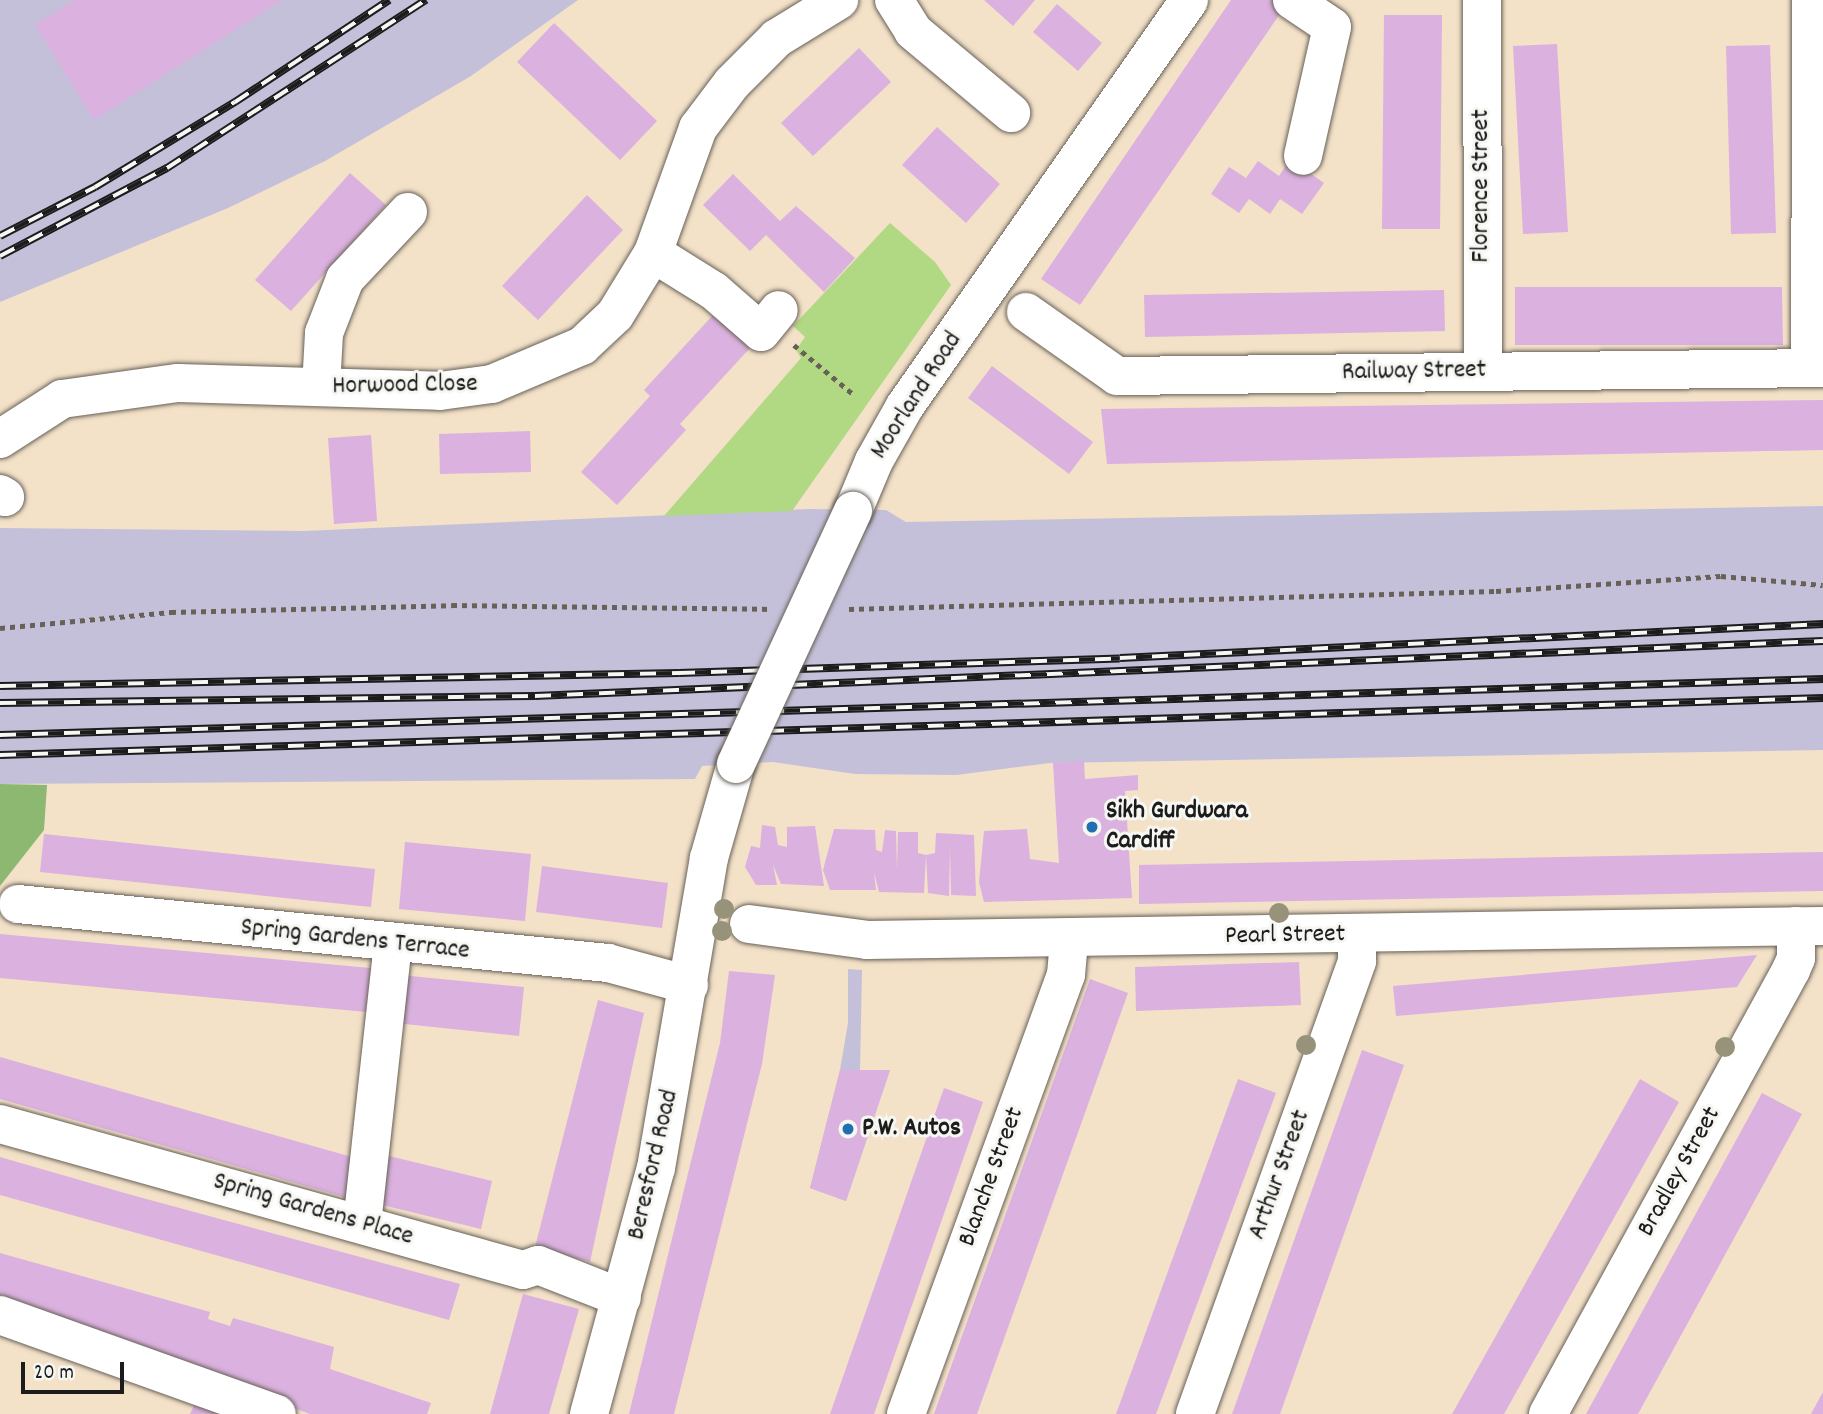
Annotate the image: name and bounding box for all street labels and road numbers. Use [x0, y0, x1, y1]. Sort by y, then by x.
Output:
street label: Florence Street [1466, 109, 1498, 263]
street label: Moorland Road [864, 327, 970, 465]
street label: Railway Street [1342, 355, 1486, 389]
street label: Horwood Close [332, 369, 478, 403]
street label: Spring Gardens Terrace [239, 912, 471, 968]
street label: Pearl Street [1225, 919, 1345, 953]
street label: Beresford Road [622, 1087, 686, 1243]
street label: Bradley Street [1632, 1102, 1728, 1242]
street label: Blanche Street [952, 1103, 1032, 1251]
street label: Arthur Street [1242, 1106, 1318, 1244]
street label: Spring Gardens Place [209, 1167, 417, 1253]

